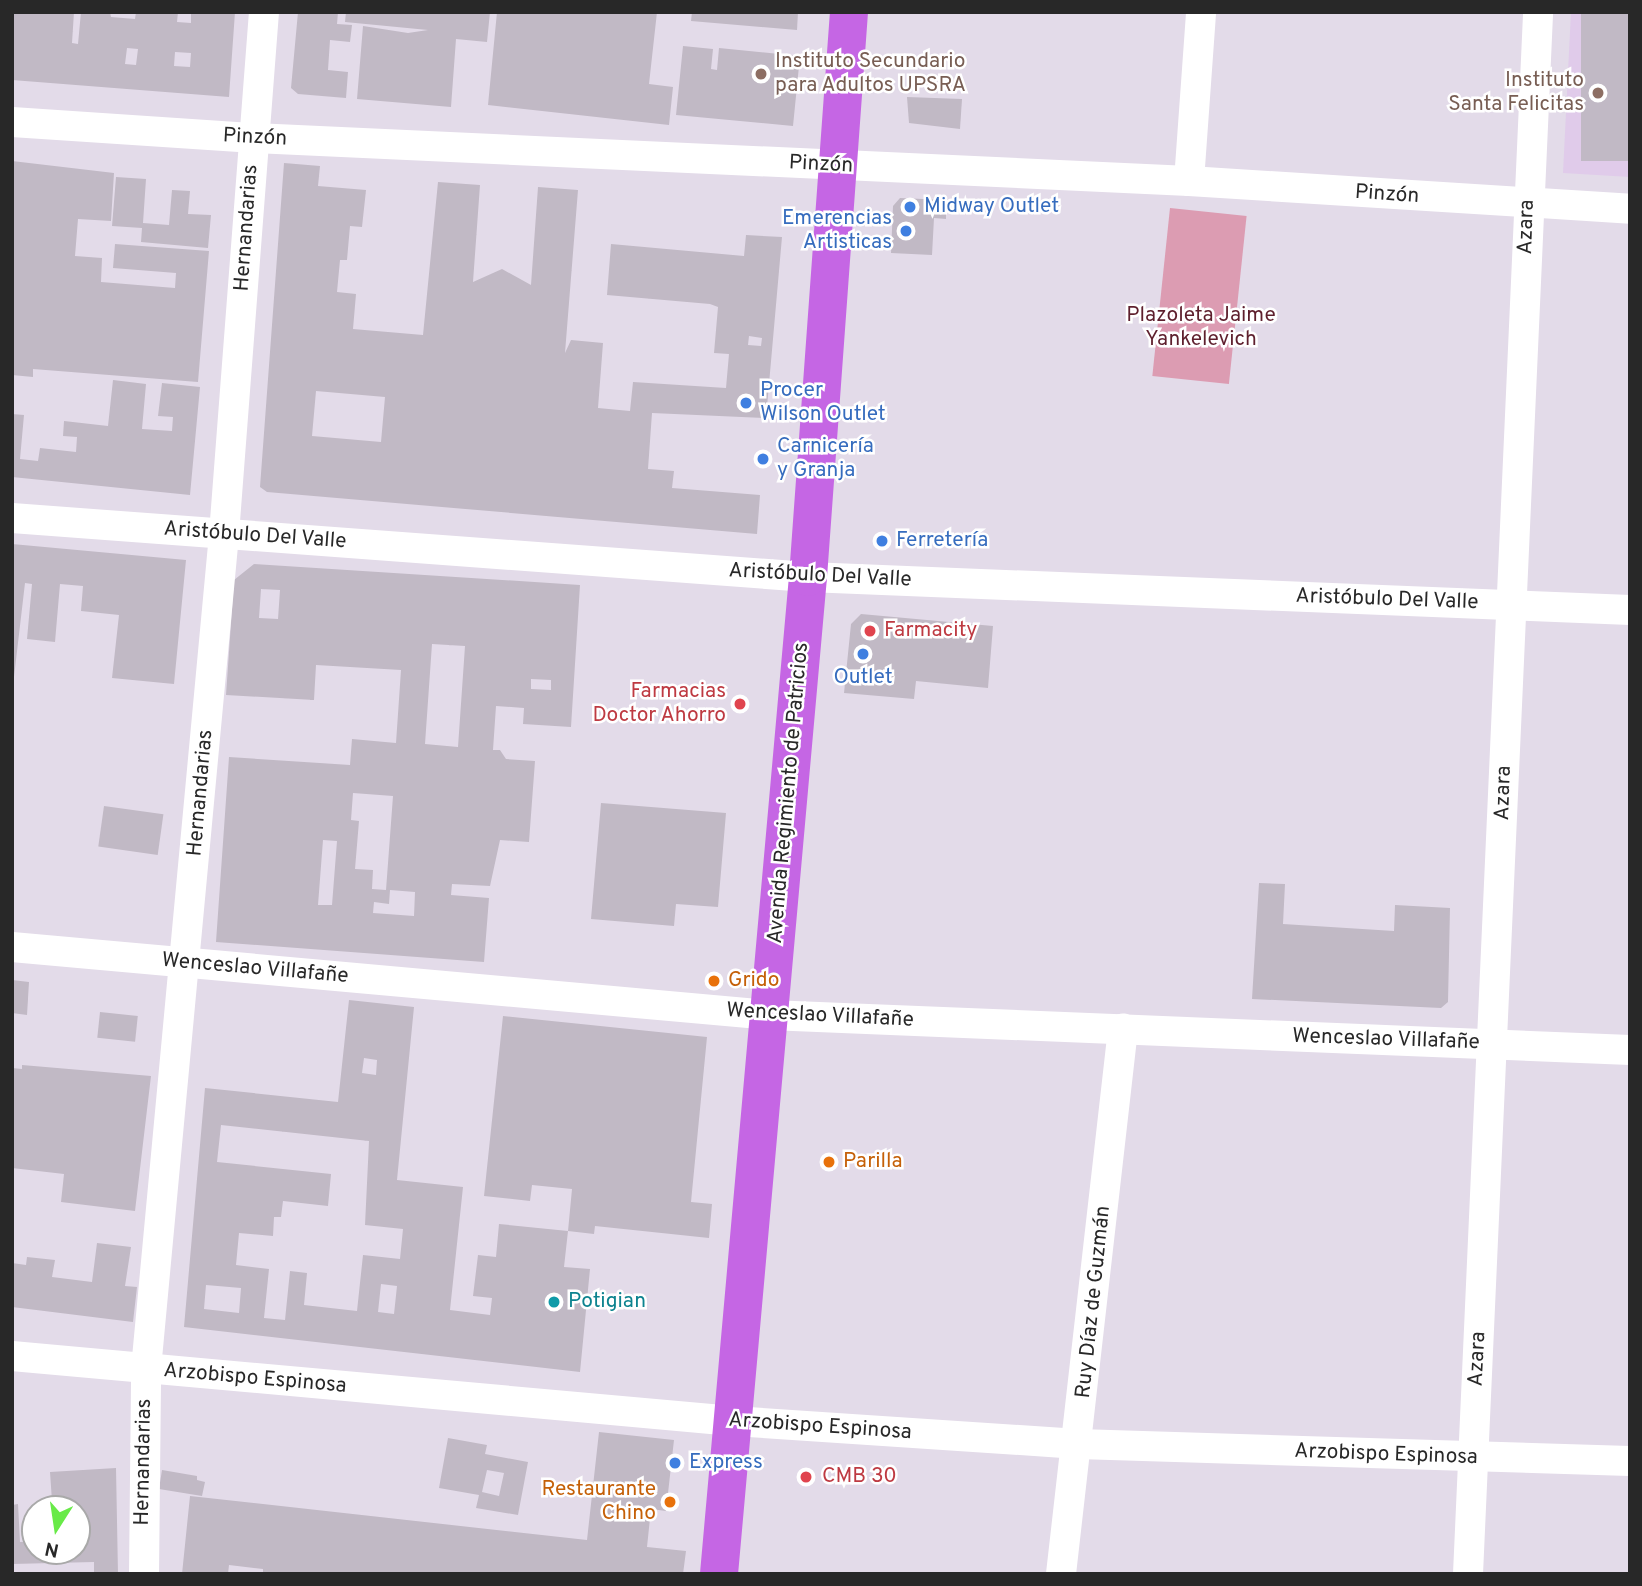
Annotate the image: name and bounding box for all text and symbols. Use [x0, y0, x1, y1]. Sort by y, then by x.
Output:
place label: Instituto Secundario para Adultos UPSRA [775, 49, 967, 99]
marker: Instituto Secundario para Adultos UPSRA [753, 66, 769, 82]
place label: Instituto Santa Felicitas [1448, 68, 1584, 118]
marker: Instituto Santa Felicitas [1590, 85, 1606, 101]
street label: Pinzón [222, 124, 288, 152]
street label: Pinzón [788, 151, 854, 179]
street label: Hernandarias [230, 164, 264, 292]
street label: Pinzón [1354, 180, 1420, 210]
place label: Midway Outlet [924, 194, 1059, 220]
marker: Midway Outlet [902, 199, 918, 215]
street label: Azara [1513, 199, 1541, 255]
place label: Emerencias Artisticas [782, 206, 892, 256]
marker: Emerencias Artisticas [898, 223, 914, 239]
park label: Plazoleta Jaime Yankelevich [1126, 303, 1276, 353]
place label: Procer Wilson Outlet [760, 378, 886, 428]
marker: Procer Wilson Outlet [738, 395, 754, 411]
place label: Carnicería y Granja [777, 434, 874, 484]
marker: Carnicería y Granja [755, 451, 771, 467]
street label: Aristóbulo Del Valle [162, 517, 348, 555]
place label: Ferretería [896, 528, 988, 554]
marker: Ferretería [874, 533, 890, 549]
street label: Aristóbulo Del Valle [727, 559, 913, 593]
street label: Aristóbulo Del Valle [1295, 584, 1479, 616]
place label: Farmacity [884, 618, 977, 644]
marker: Farmacity [862, 623, 878, 639]
street label: Avenida Regimiento de Patricios [763, 641, 815, 945]
marker: Outlet [855, 646, 871, 662]
place label: Outlet [833, 665, 893, 691]
place label: Farmacias Doctor Ahorro [592, 679, 726, 729]
marker: Farmacias Doctor Ahorro [732, 696, 748, 712]
street label: Hernandarias [183, 729, 219, 857]
street label: Azara [1490, 765, 1518, 821]
street label: Wenceslao Villafañe [160, 948, 350, 990]
place label: Grido [728, 968, 779, 994]
marker: Grido [706, 973, 722, 989]
street label: Wenceslao Villafañe [725, 998, 915, 1034]
street label: Wenceslao Villafañe [1291, 1024, 1481, 1056]
place label: Parilla [843, 1149, 903, 1175]
marker: Parilla [821, 1154, 837, 1170]
street label: Ruy Díaz de Guzmán [1071, 1204, 1117, 1400]
place label: Potigian [568, 1289, 646, 1315]
marker: Potigian [546, 1294, 562, 1310]
street label: Azara [1464, 1331, 1492, 1387]
street label: Arzobispo Espinosa [162, 1358, 348, 1400]
street label: Hernandarias [130, 1398, 158, 1526]
street label: Arzobispo Espinosa [727, 1408, 913, 1446]
street label: Arzobispo Espinosa [1294, 1439, 1478, 1471]
place label: Express [689, 1450, 763, 1476]
marker: Express [667, 1455, 683, 1471]
place label: CMB 30 [822, 1464, 897, 1490]
marker: CMB 30 [796, 1467, 816, 1487]
place label: Restaurante Chino [541, 1477, 656, 1527]
marker: Restaurante Chino [662, 1494, 678, 1510]
north arrow [21, 1495, 91, 1565]
text: N [43, 1535, 61, 1562]

